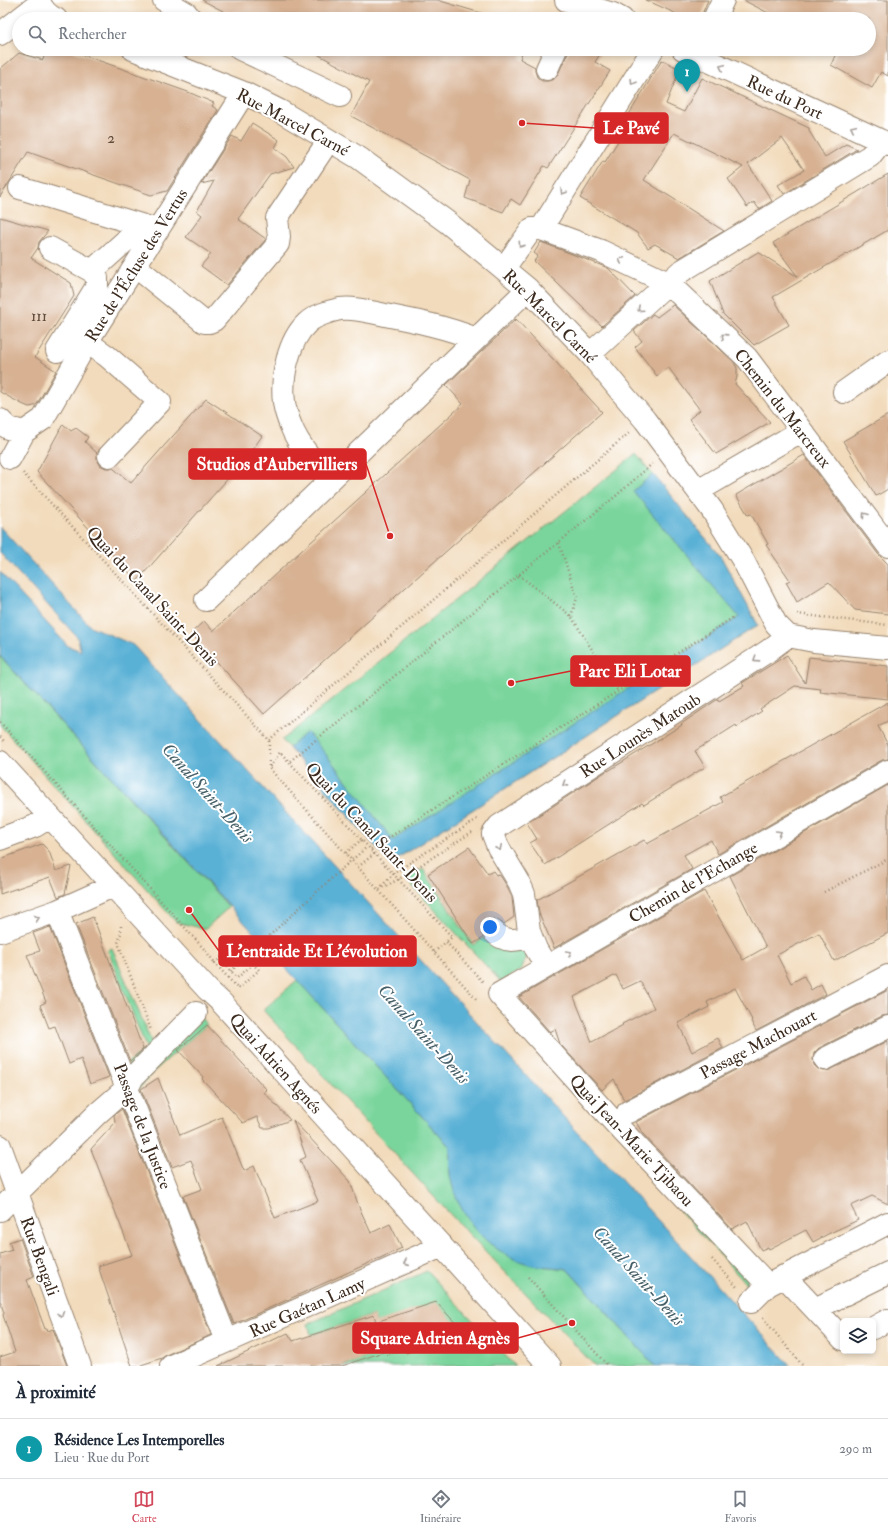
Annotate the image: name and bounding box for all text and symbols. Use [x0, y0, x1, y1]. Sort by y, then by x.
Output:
search box [12, 12, 876, 56]
icon: search [26, 23, 48, 45]
text: Rechercher [58, 25, 126, 44]
pin: 1 [674, 59, 700, 92]
one-way arrow [719, 64, 727, 72]
street label: Rue du Port [743, 71, 827, 124]
one-way arrow [630, 78, 637, 85]
street label: Rue Marcel Carné [233, 84, 353, 161]
callout: Le Pavé [595, 113, 668, 143]
text: Le Pavé [603, 117, 660, 140]
one-way arrow [849, 125, 857, 133]
house number: 2 [107, 129, 115, 148]
street label: Rue de l'Écluse des Vertus [80, 184, 192, 346]
one-way arrow [561, 188, 568, 195]
one-way arrow [518, 241, 526, 248]
one-way arrow [617, 257, 625, 265]
street label: Rue Marcel Carné [498, 265, 602, 368]
one-way arrow [637, 304, 644, 311]
house number: 111 [31, 307, 47, 326]
one-way arrow [721, 333, 729, 341]
street label: Chemin du Marcreux [730, 345, 836, 472]
callout: Studios d'Aubervilliers [189, 449, 366, 479]
text: Studios d'Aubervilliers [197, 453, 357, 476]
one-way arrow [862, 513, 869, 520]
street label: Quai du Canal Saint-Denis [82, 522, 223, 671]
one-way arrow [753, 654, 760, 661]
callout: Parc Eli Lotar [571, 656, 690, 686]
text: Parc Eli Lotar [578, 660, 682, 683]
street label: Rue Lounès Matoub [576, 688, 705, 782]
water label: Canal Saint-Denis [157, 738, 259, 849]
street label: Quai du Canal Saint-Denis [301, 758, 442, 907]
one-way arrow [562, 779, 569, 786]
one-way arrow [775, 830, 782, 838]
street label: Chemin de l'Echange [625, 837, 761, 928]
one-way arrow [494, 844, 502, 851]
one-way arrow [33, 914, 40, 923]
your location [480, 917, 500, 937]
callout: L'entraide Et L'évolution [219, 936, 416, 966]
text: L'entraide Et L'évolution [226, 940, 408, 963]
one-way arrow [565, 950, 572, 958]
water label: Canal Saint-Denis [373, 979, 475, 1090]
street label: Passage Machouart [696, 1005, 821, 1084]
street label: Quai Adrien Agnés [225, 1009, 327, 1118]
street label: Passage de la Justice [108, 1060, 176, 1193]
street label: Quai Jean-Marie Tjibaou [564, 1070, 698, 1212]
street label: Rue Bengali [16, 1214, 64, 1299]
water label: Canal Saint-Denis [588, 1221, 690, 1332]
one-way arrow [403, 1258, 411, 1266]
street label: Rue Gaétan Lamy [246, 1272, 369, 1343]
one-way arrow [57, 1311, 65, 1318]
map controls [840, 1318, 876, 1354]
button: layers [840, 1318, 876, 1354]
callout: Square Adrien Agnès [353, 1323, 518, 1353]
text: Square Adrien Agnès [360, 1327, 510, 1350]
text: À proximité [16, 1382, 96, 1403]
text: Résidence Les Intemporelles [54, 1431, 224, 1450]
text: 1 [27, 1441, 31, 1457]
text: 290 m [839, 1441, 872, 1457]
text: Lieu · Rue du Port [54, 1450, 150, 1466]
tab: Carte [132, 1488, 157, 1525]
tab: Itinéraire [420, 1488, 461, 1525]
tab: Favoris [725, 1488, 756, 1525]

